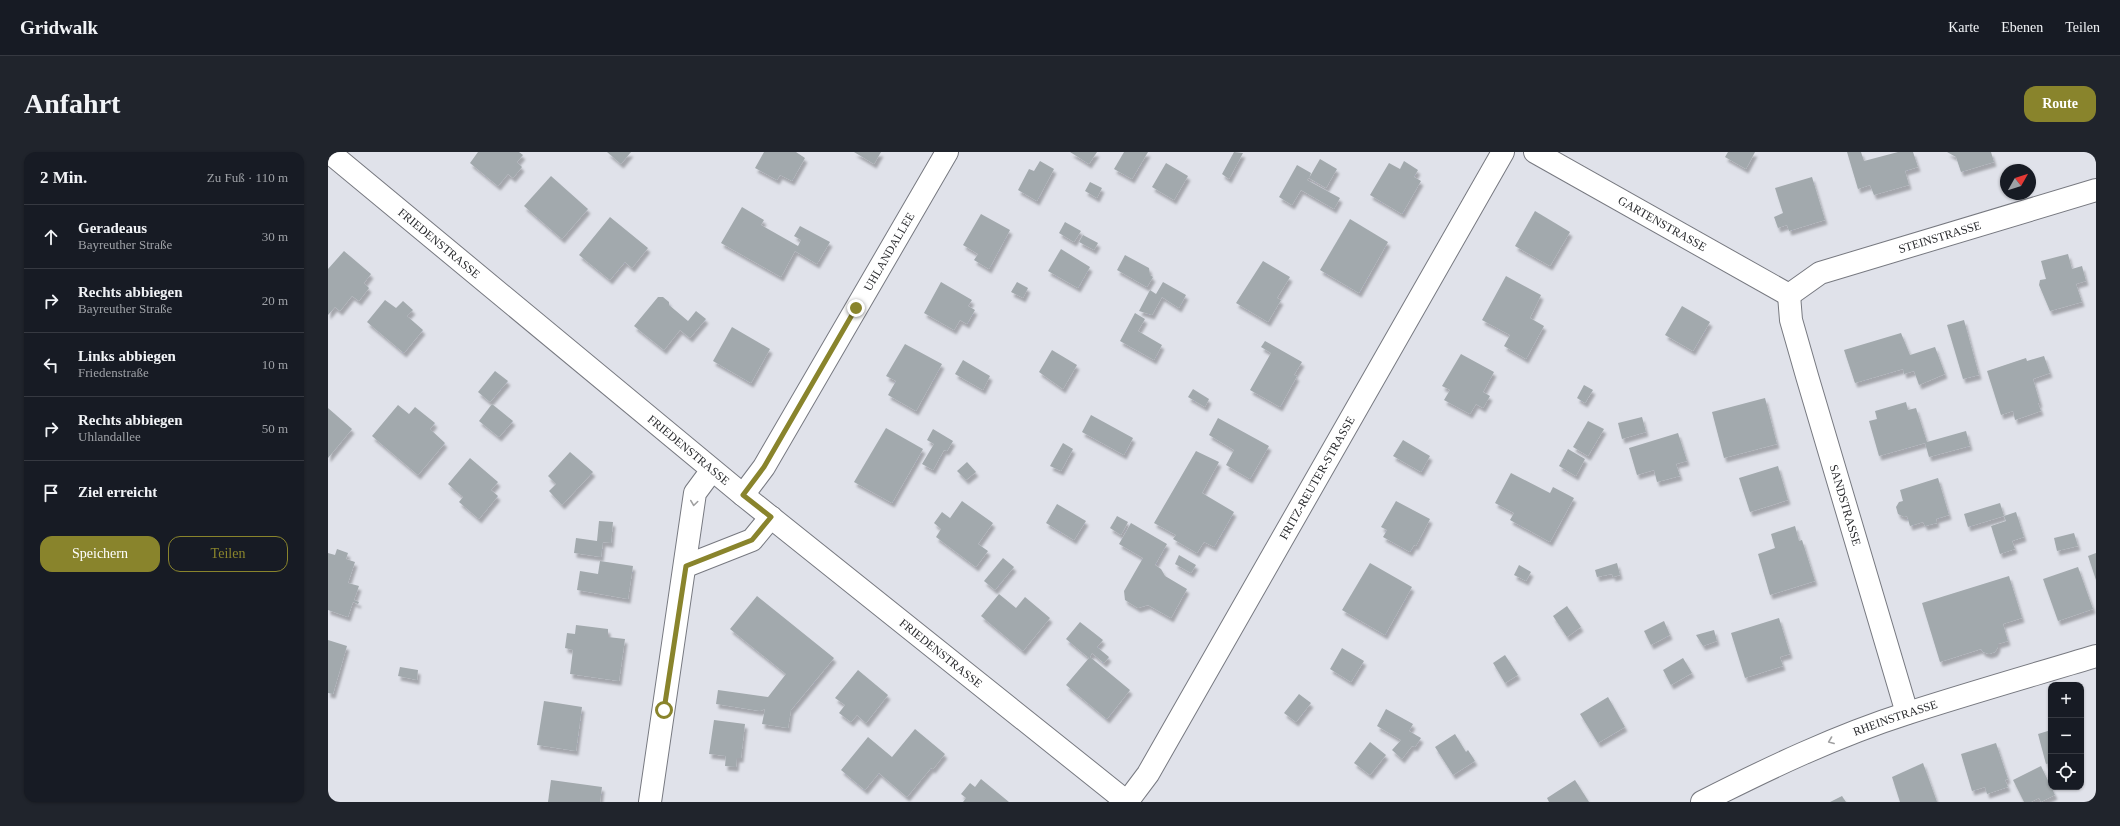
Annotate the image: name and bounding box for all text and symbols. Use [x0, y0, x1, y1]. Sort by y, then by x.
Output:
text: Gridwalk [20, 17, 98, 38]
text: Karte [1948, 20, 1979, 35]
text: Ebenen [2001, 20, 2043, 35]
text: Teilen [2065, 20, 2100, 35]
button: Route [2024, 86, 2096, 122]
text: Anfahrt [24, 88, 120, 119]
north arrow [2000, 164, 2036, 200]
text: 2 Min. [40, 168, 87, 187]
text: Zu Fuß · 110 m [207, 170, 288, 185]
street label: GARTENSTRASSE [1615, 193, 1709, 254]
street label: FRIEDENSTRASSE [395, 205, 483, 281]
street label: UHLANDALLEE [861, 210, 917, 294]
street label: STEINSTRASSE [1897, 218, 1983, 256]
text: Geradeaus [78, 220, 147, 236]
icon: ahead [40, 226, 62, 248]
text: 30 m [262, 229, 288, 244]
text: Bayreuther Straße [78, 237, 172, 252]
text: Rechts abbiegen [78, 284, 183, 300]
icon: right [40, 290, 62, 312]
text: 20 m [262, 293, 288, 308]
route end [847, 299, 865, 317]
text: Bayreuther Straße [78, 301, 172, 316]
text: Links abbiegen [78, 348, 176, 364]
icon: left [40, 354, 62, 376]
text: 10 m [262, 357, 288, 372]
text: Friedenstraße [78, 365, 149, 380]
text: Rechts abbiegen [78, 412, 183, 428]
street label: FRIEDENSTRASSE [645, 412, 732, 488]
street label: FRITZ-REUTER-STRASSE [1276, 414, 1358, 542]
icon: right [40, 418, 62, 440]
text: 50 m [262, 421, 288, 436]
text: Uhlandallee [78, 429, 141, 444]
street label: SANDSTRASSE [1827, 463, 1864, 547]
icon: arrive [40, 482, 62, 504]
text: Ziel erreicht [78, 484, 157, 500]
one-way arrow [690, 500, 699, 506]
button: Speichern [40, 536, 160, 572]
button: Teilen [168, 536, 288, 572]
street label: FRIEDENSTRASSE [897, 616, 985, 691]
map controls [2048, 682, 2084, 790]
button: + [2048, 682, 2084, 718]
street label: RHEINSTRASSE [1851, 697, 1939, 739]
route start [655, 701, 673, 719]
button: − [2048, 718, 2084, 754]
one-way arrow [1827, 737, 1834, 745]
button: locate [2048, 754, 2084, 790]

